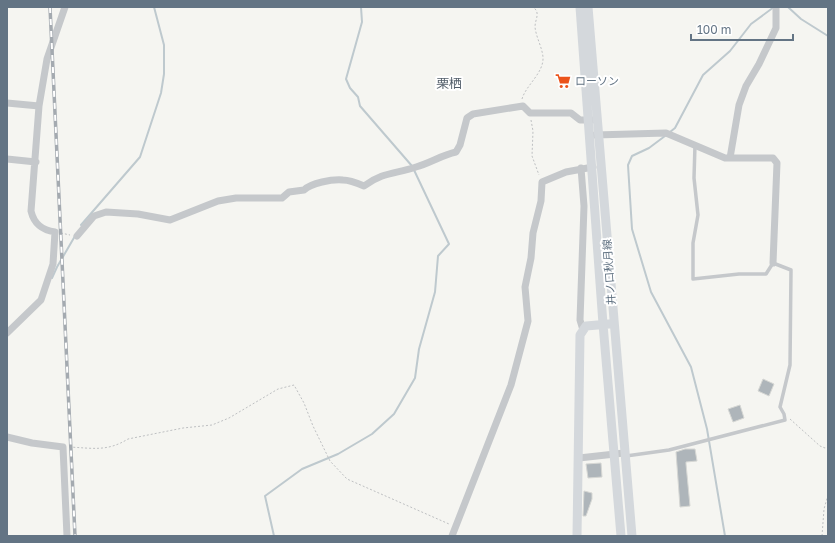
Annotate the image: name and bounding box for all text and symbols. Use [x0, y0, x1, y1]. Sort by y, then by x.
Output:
scale bar [691, 16, 793, 42]
text: 100 m [697, 22, 731, 37]
supermarket icon: ローソン [554, 72, 572, 90]
place label: ローソン [575, 74, 619, 87]
district label: 栗栖 [436, 75, 462, 91]
street label: 井ノ口秋月線 [600, 239, 617, 305]

